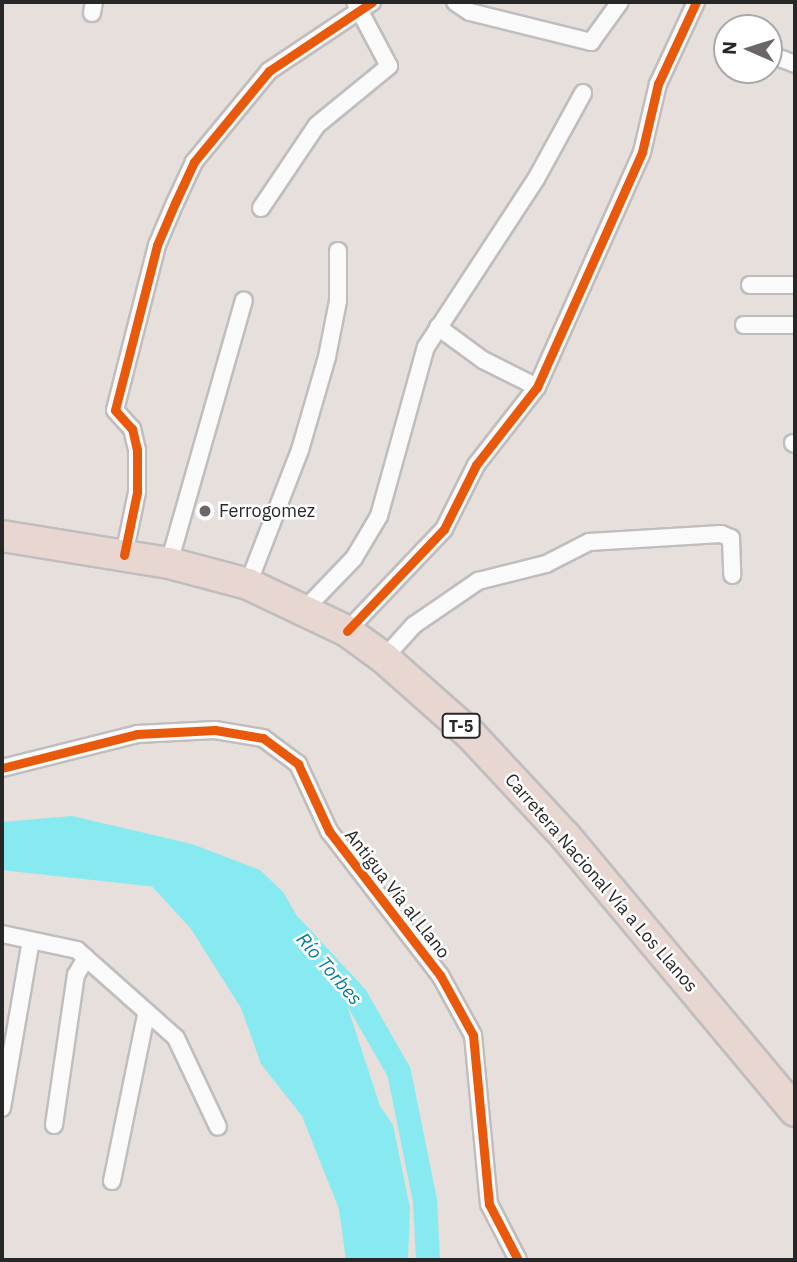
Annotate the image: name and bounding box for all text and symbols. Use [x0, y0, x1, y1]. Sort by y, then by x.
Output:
north arrow [713, 14, 783, 84]
text: N [717, 41, 741, 56]
place label: Ferrogomez [219, 500, 315, 522]
marker: Ferrogomez [197, 503, 213, 519]
road number: T-5 [440, 713, 482, 738]
street label: Carretera Nacional Vía a Los Llanos [500, 769, 702, 997]
street label: Antigua Vía al Llano [340, 825, 454, 963]
water label: Río Torbes [292, 928, 366, 1010]

